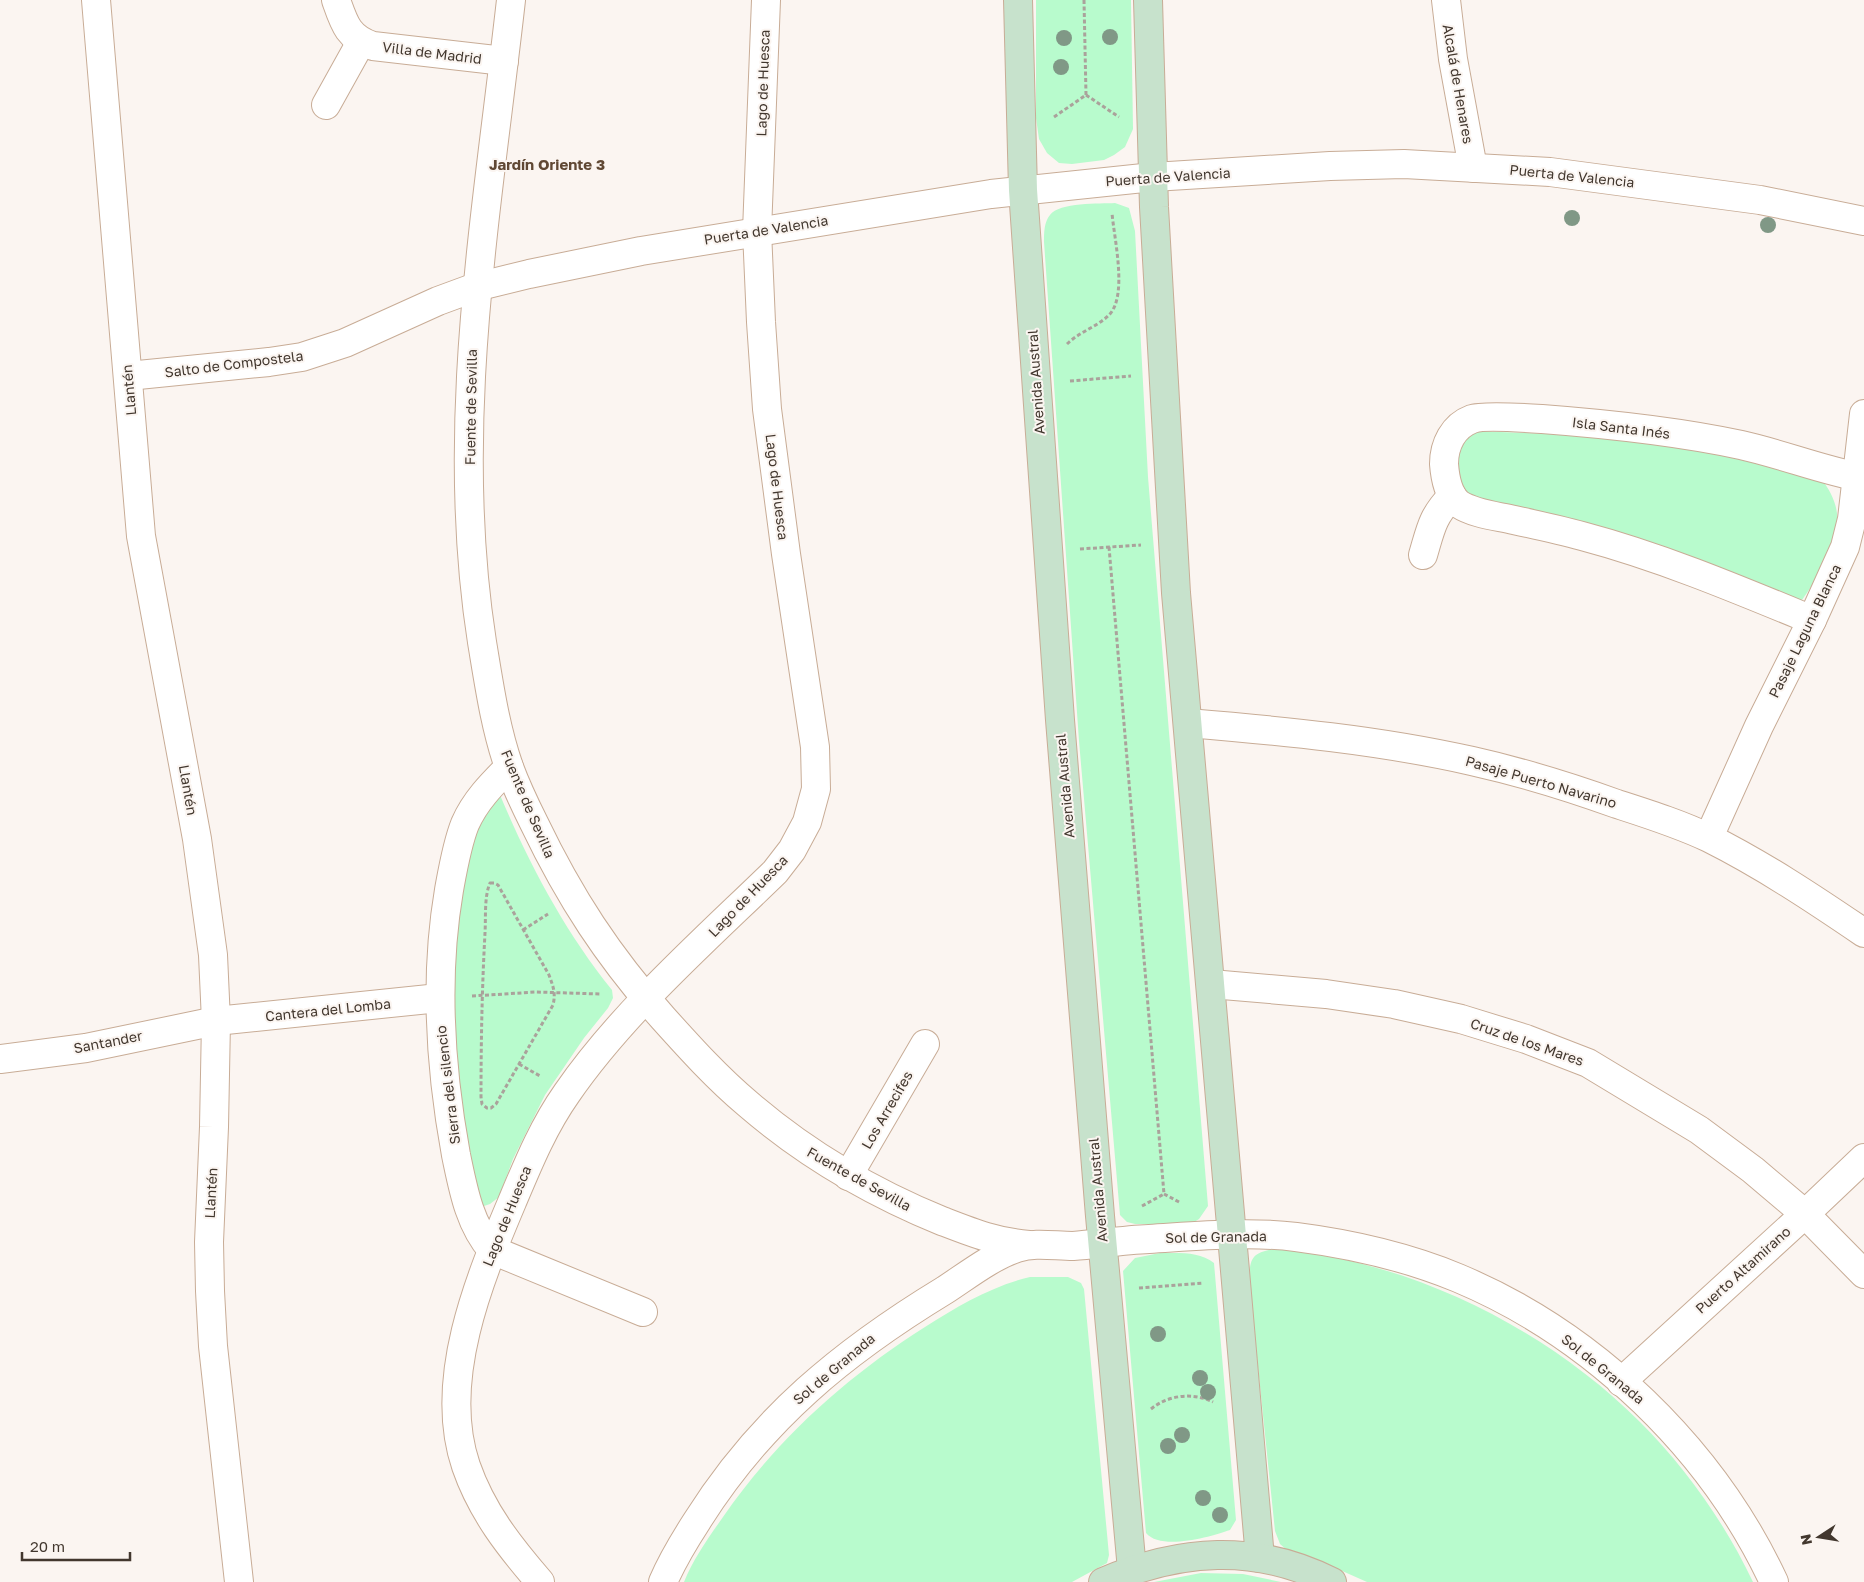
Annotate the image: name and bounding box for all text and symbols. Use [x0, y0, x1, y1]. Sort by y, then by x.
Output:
street label: Alcalá de Henares [1440, 23, 1477, 145]
street label: Lago de Huesca [752, 29, 773, 137]
street label: Villa de Madrid [381, 38, 483, 67]
district label: Jardín Oriente 3 [489, 155, 605, 173]
street label: Puerta de Valencia [1509, 160, 1635, 191]
street label: Puerta de Valencia [1105, 164, 1231, 189]
street label: Puerta de Valencia [703, 211, 829, 248]
street label: Avenida Austral [1023, 329, 1048, 435]
street label: Salto de Compostela [164, 347, 304, 380]
street label: Fuente de Sevilla [461, 349, 480, 465]
street label: Llantén [118, 364, 139, 416]
street label: Isla Santa Inés [1571, 413, 1671, 442]
street label: Lago de Huesca [763, 433, 792, 541]
street label: Pasaje Laguna Blanca [1765, 561, 1844, 700]
street label: Avenida Austral [1051, 733, 1078, 839]
street label: Fuente de Sevilla [498, 747, 559, 861]
street label: Pasaje Puerto Navarino [1464, 752, 1619, 811]
street label: Llantén [176, 763, 201, 817]
street label: Lago de Huesca [704, 851, 791, 940]
street label: Cantera del Lomba [264, 994, 392, 1025]
street label: Cruz de los Mares [1468, 1014, 1586, 1069]
street label: Sierra del silencio [432, 1025, 463, 1146]
street label: Santander [72, 1026, 144, 1056]
street label: Los Arrecifes [857, 1068, 916, 1152]
street label: Avenida Austral [1084, 1137, 1111, 1243]
street label: Fuente de Sevilla [804, 1143, 914, 1214]
street label: Lago de Huesca [479, 1163, 534, 1269]
street label: Llantén [201, 1167, 220, 1219]
street label: Puerto Altamirano [1692, 1222, 1794, 1317]
street label: Sol de Granada [1165, 1227, 1267, 1246]
street label: Sol de Granada [789, 1329, 878, 1408]
street label: Sol de Granada [1558, 1330, 1648, 1407]
north arrow [1794, 1512, 1844, 1562]
scale bar [22, 1530, 130, 1562]
text: N [1796, 1533, 1815, 1547]
text: 20 m [30, 1537, 65, 1555]

